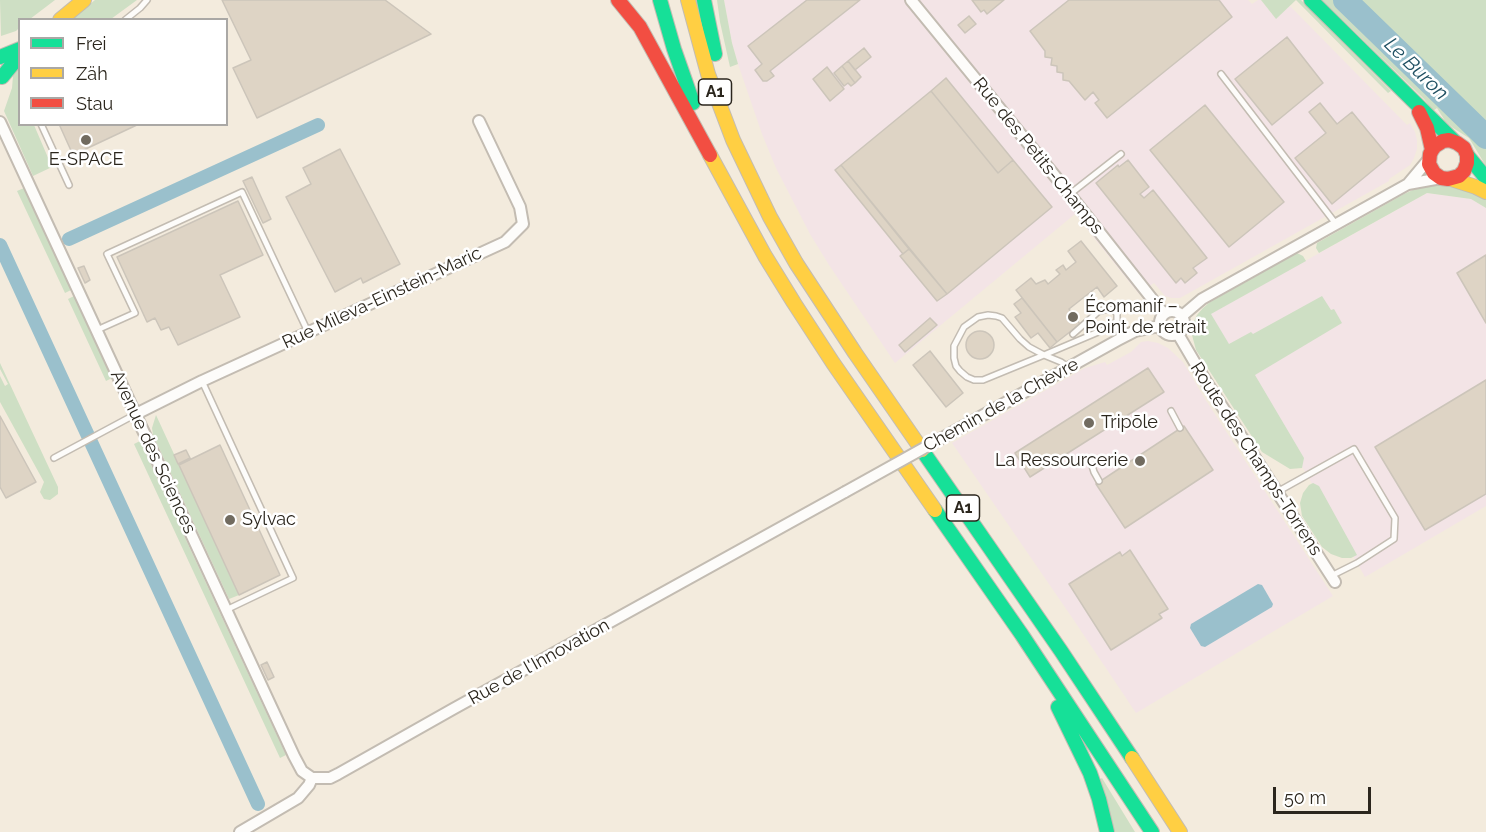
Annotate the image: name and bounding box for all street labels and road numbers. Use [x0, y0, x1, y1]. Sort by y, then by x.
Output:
street label: Rue des Petits-Champs [968, 73, 1108, 239]
road number: A1 [698, 79, 732, 105]
street label: Rue Mileva-Einstein-Maric [279, 242, 485, 354]
street label: Chemin de la Chèvre [920, 353, 1082, 457]
street label: Route des Champs-Torrens [1185, 358, 1327, 560]
street label: Avenue des Sciences [106, 367, 200, 537]
road number: A1 [946, 495, 980, 521]
street label: Rue de l'Innovation [465, 614, 613, 710]

